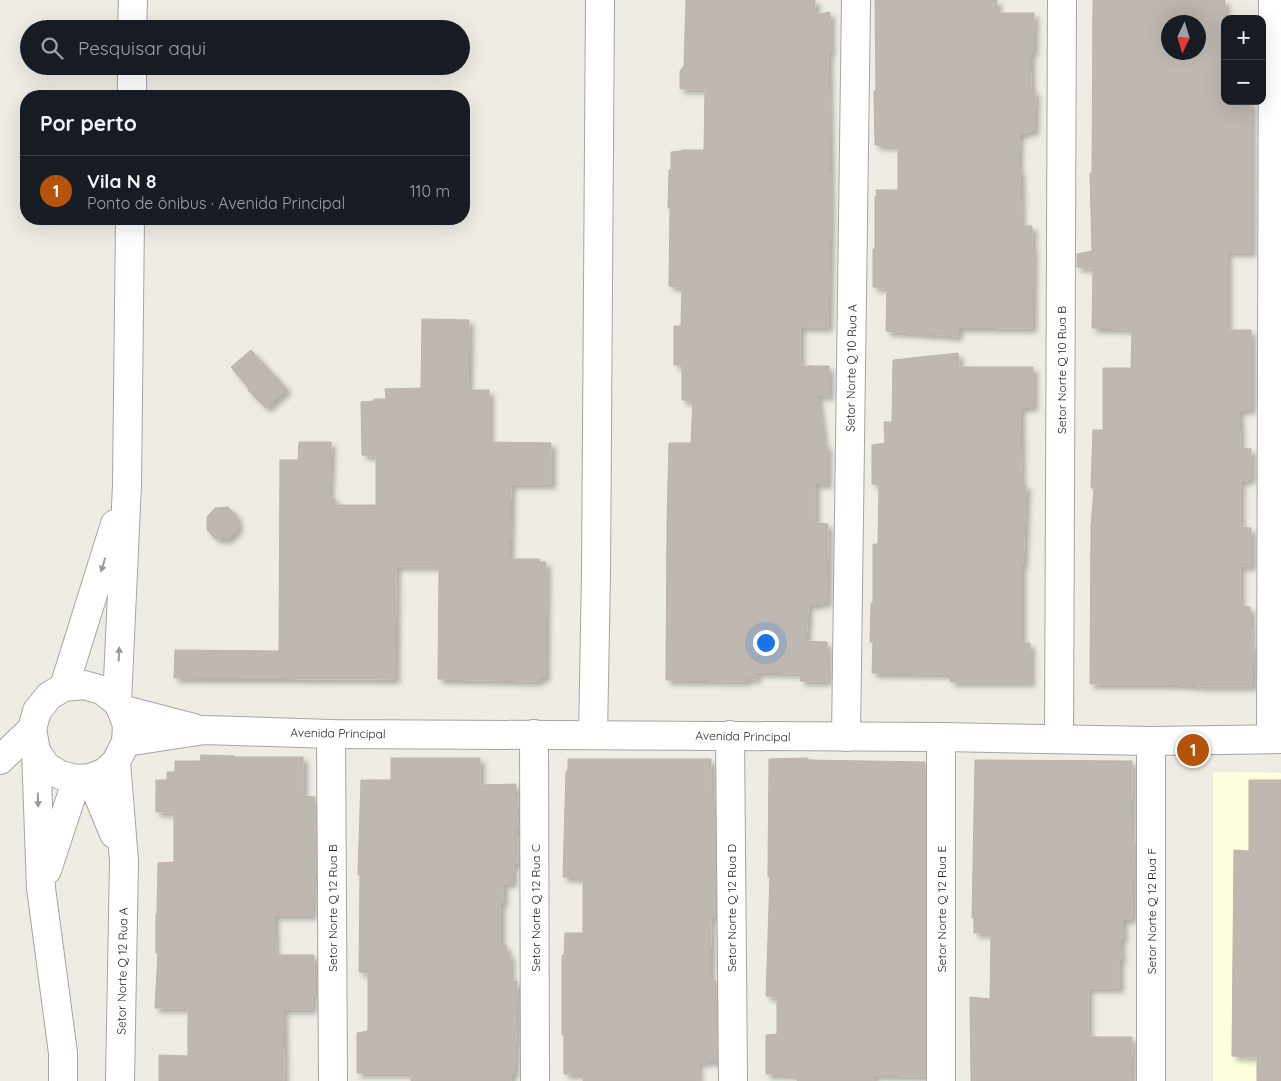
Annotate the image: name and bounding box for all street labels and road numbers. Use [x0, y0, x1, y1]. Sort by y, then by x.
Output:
street label: Setor Norte Q 10 Rua A [842, 304, 860, 432]
street label: Setor Norte Q 10 Rua B [1054, 306, 1069, 434]
street label: Avenida Principal [290, 725, 386, 741]
street label: Avenida Principal [695, 728, 791, 744]
street label: Setor Norte Q 12 Rua B [325, 844, 340, 972]
street label: Setor Norte Q 12 Rua C [528, 844, 543, 972]
street label: Setor Norte Q 12 Rua D [724, 844, 739, 972]
street label: Setor Norte Q 12 Rua E [934, 846, 949, 972]
street label: Setor Norte Q 12 Rua F [1144, 848, 1159, 974]
street label: Setor Norte Q 12 Rua A [113, 907, 131, 1035]

